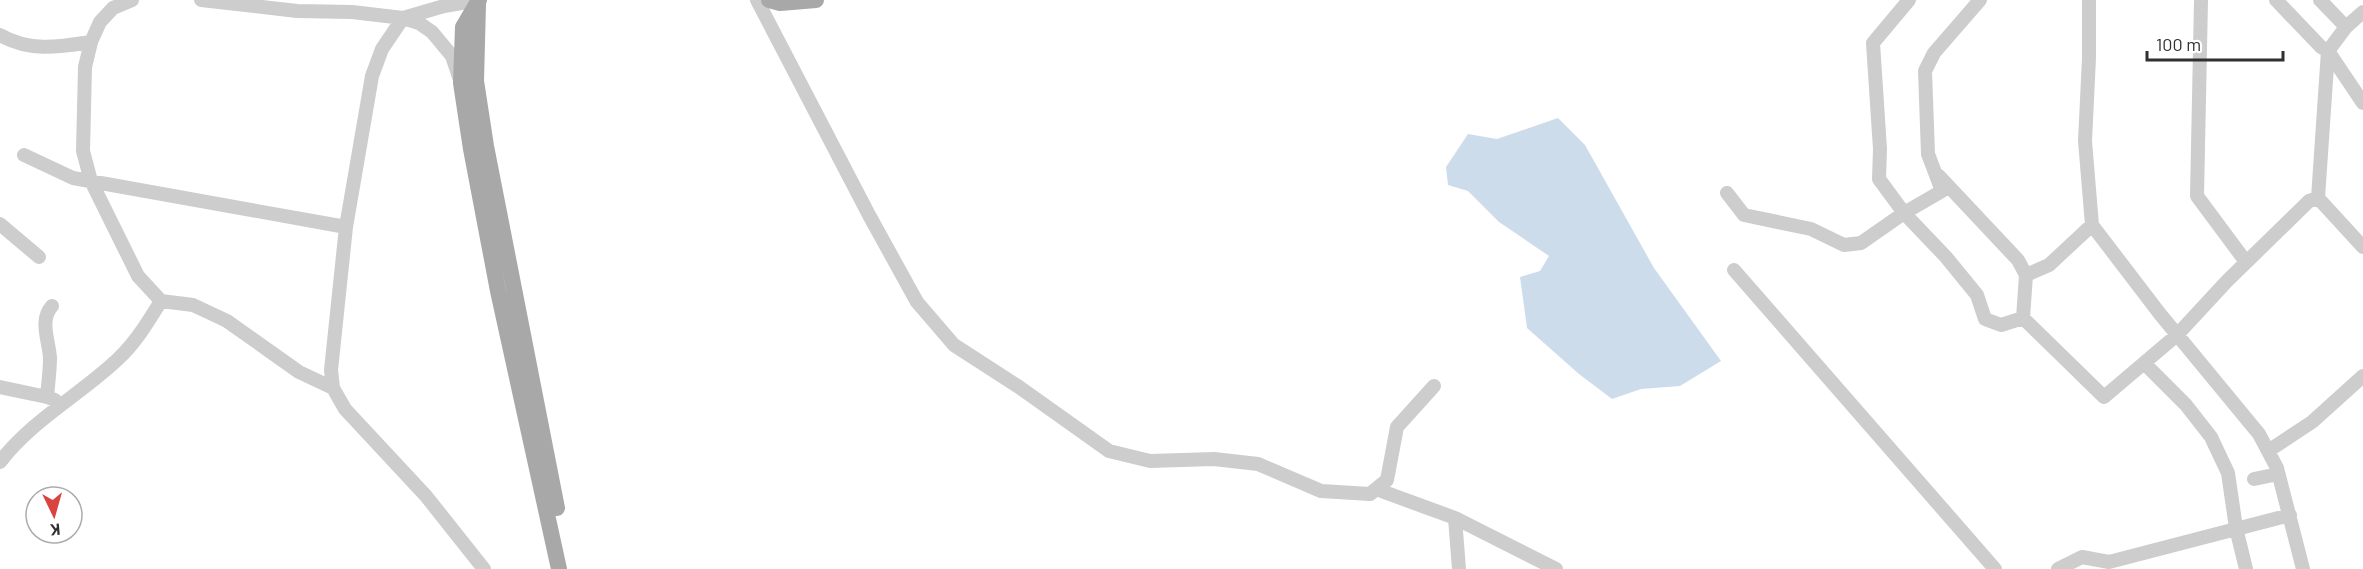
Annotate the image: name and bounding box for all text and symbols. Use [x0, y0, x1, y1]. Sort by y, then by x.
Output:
scale bar [2147, 24, 2284, 62]
text: 100 m [2156, 33, 2201, 55]
north arrow [24, 485, 84, 545]
text: K [50, 521, 61, 540]

